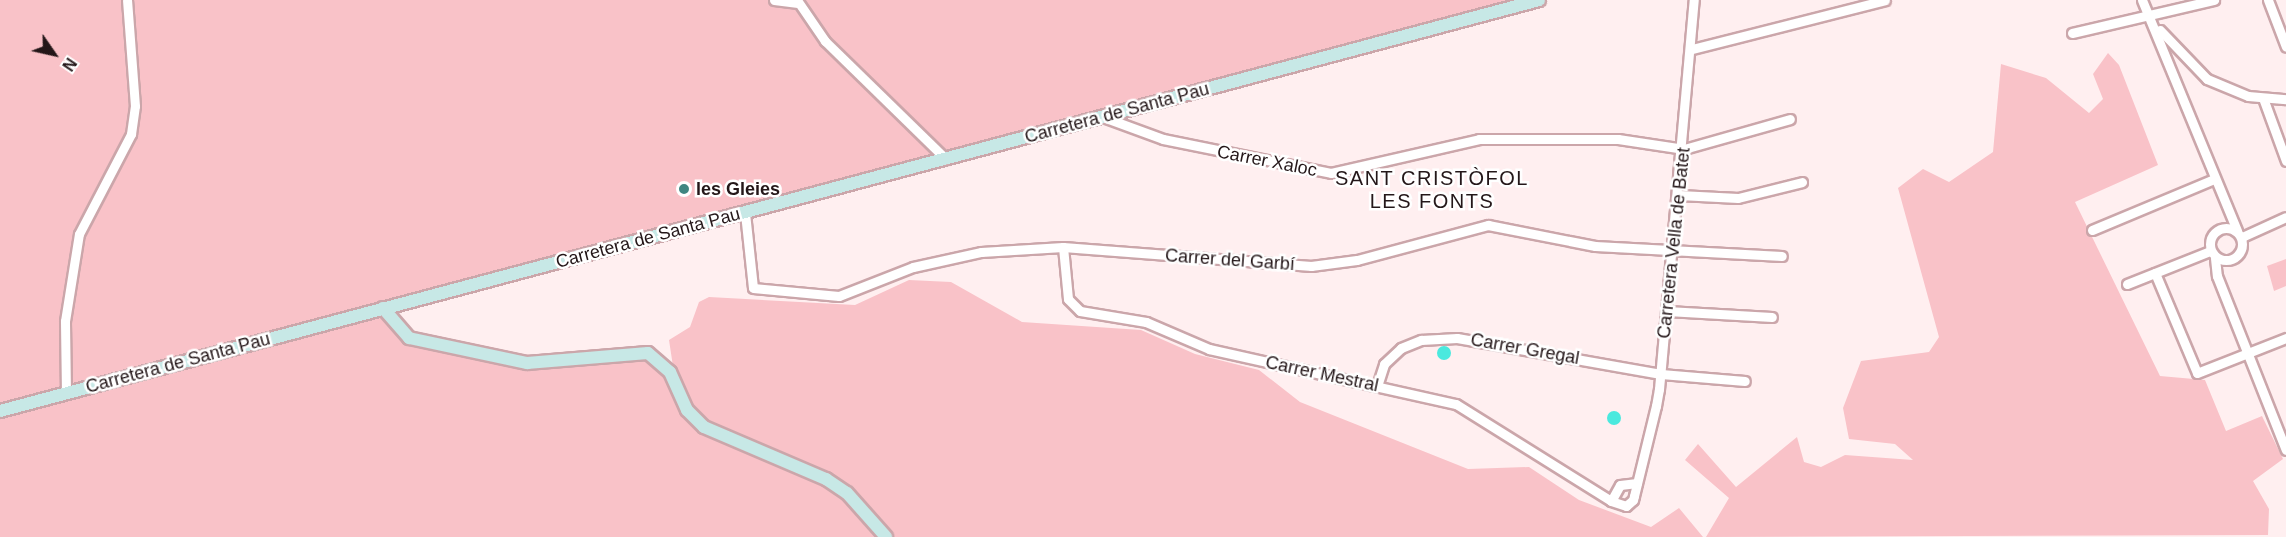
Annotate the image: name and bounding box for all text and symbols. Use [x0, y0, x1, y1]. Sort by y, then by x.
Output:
north arrow [24, 24, 84, 84]
text: N [59, 55, 80, 74]
street label: Carretera de Santa Pau [1022, 78, 1212, 148]
street label: Carrer Xaloc [1215, 141, 1319, 181]
street label: Carretera Vella de Batet [1653, 146, 1695, 340]
district label: SANT CRISTÒFOL LES FONTS [1335, 166, 1529, 213]
place label: les Gleies [696, 178, 780, 200]
marker: les Gleies [677, 182, 691, 196]
street label: Carretera de Santa Pau [553, 203, 743, 273]
street label: Carrer del Garbí [1164, 245, 1296, 275]
street label: Carretera de Santa Pau [83, 328, 273, 398]
street label: Carrer Gregal [1469, 329, 1581, 369]
street label: Carrer Mestral [1264, 351, 1380, 397]

